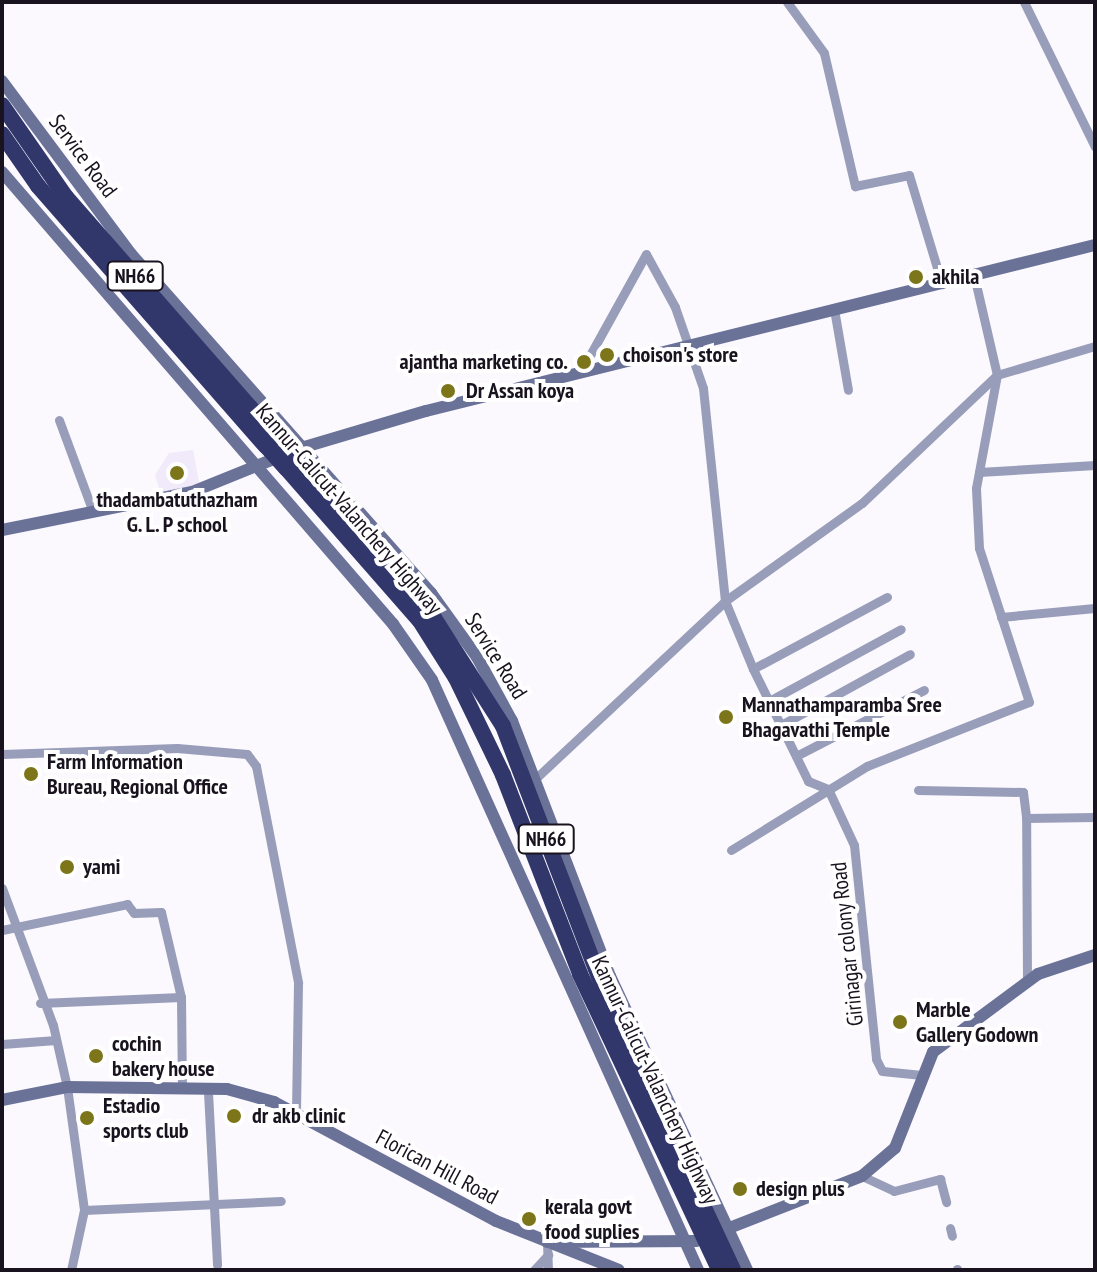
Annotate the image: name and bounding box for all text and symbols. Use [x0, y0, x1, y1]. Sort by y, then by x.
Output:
street label: Service Road [43, 109, 123, 203]
road number: NH66 [105, 260, 165, 292]
place label: akhila [932, 264, 979, 290]
marker: akhila [907, 268, 925, 286]
place label: choison's store [623, 342, 738, 368]
marker: choison's store [598, 346, 616, 364]
place label: ajantha marketing co. [400, 349, 568, 375]
marker: ajantha marketing co. [575, 353, 593, 371]
place label: Dr Assan koya [466, 378, 575, 404]
marker: Dr Assan koya [437, 380, 459, 402]
street label: Kannur-Calicut-Valanchery Highway [250, 398, 448, 620]
marker: thadambatuthazham G. L. P school [168, 464, 186, 482]
place label: thadambatuthazham G. L. P school [96, 486, 258, 538]
street label: Service Road [459, 608, 533, 704]
place label: Mannathamparamba Sree Bhagavathi Temple [742, 691, 942, 742]
marker: Mannathamparamba Sree Bhagavathi Temple [717, 708, 735, 726]
place label: Farm Information Bureau, Regional Office [47, 748, 230, 800]
marker: Farm Information Bureau, Regional Office [22, 765, 40, 783]
road number: NH66 [516, 823, 576, 855]
place label: yami [83, 854, 120, 880]
marker: yami [58, 858, 76, 876]
street label: Girinagar colony Road [825, 860, 869, 1028]
street label: Kannur-Calicut-Valanchery Highway [586, 952, 724, 1208]
place label: Marble Gallery Godown [916, 996, 1039, 1048]
marker: Marble Gallery Godown [891, 1013, 909, 1031]
place label: cochin bakery house [112, 1030, 215, 1082]
marker: cochin bakery house [87, 1047, 105, 1065]
place label: Estadio sports club [103, 1092, 189, 1144]
place label: dr akb clinic [252, 1103, 346, 1129]
marker: dr akb clinic [223, 1105, 245, 1127]
marker: Estadio sports club [78, 1109, 96, 1127]
street label: Florican Hill Road [371, 1124, 503, 1210]
place label: design plus [756, 1176, 845, 1202]
marker: design plus [731, 1180, 749, 1198]
place label: kerala govt food suplies [545, 1193, 640, 1244]
marker: kerala govt food suplies [520, 1210, 538, 1228]

